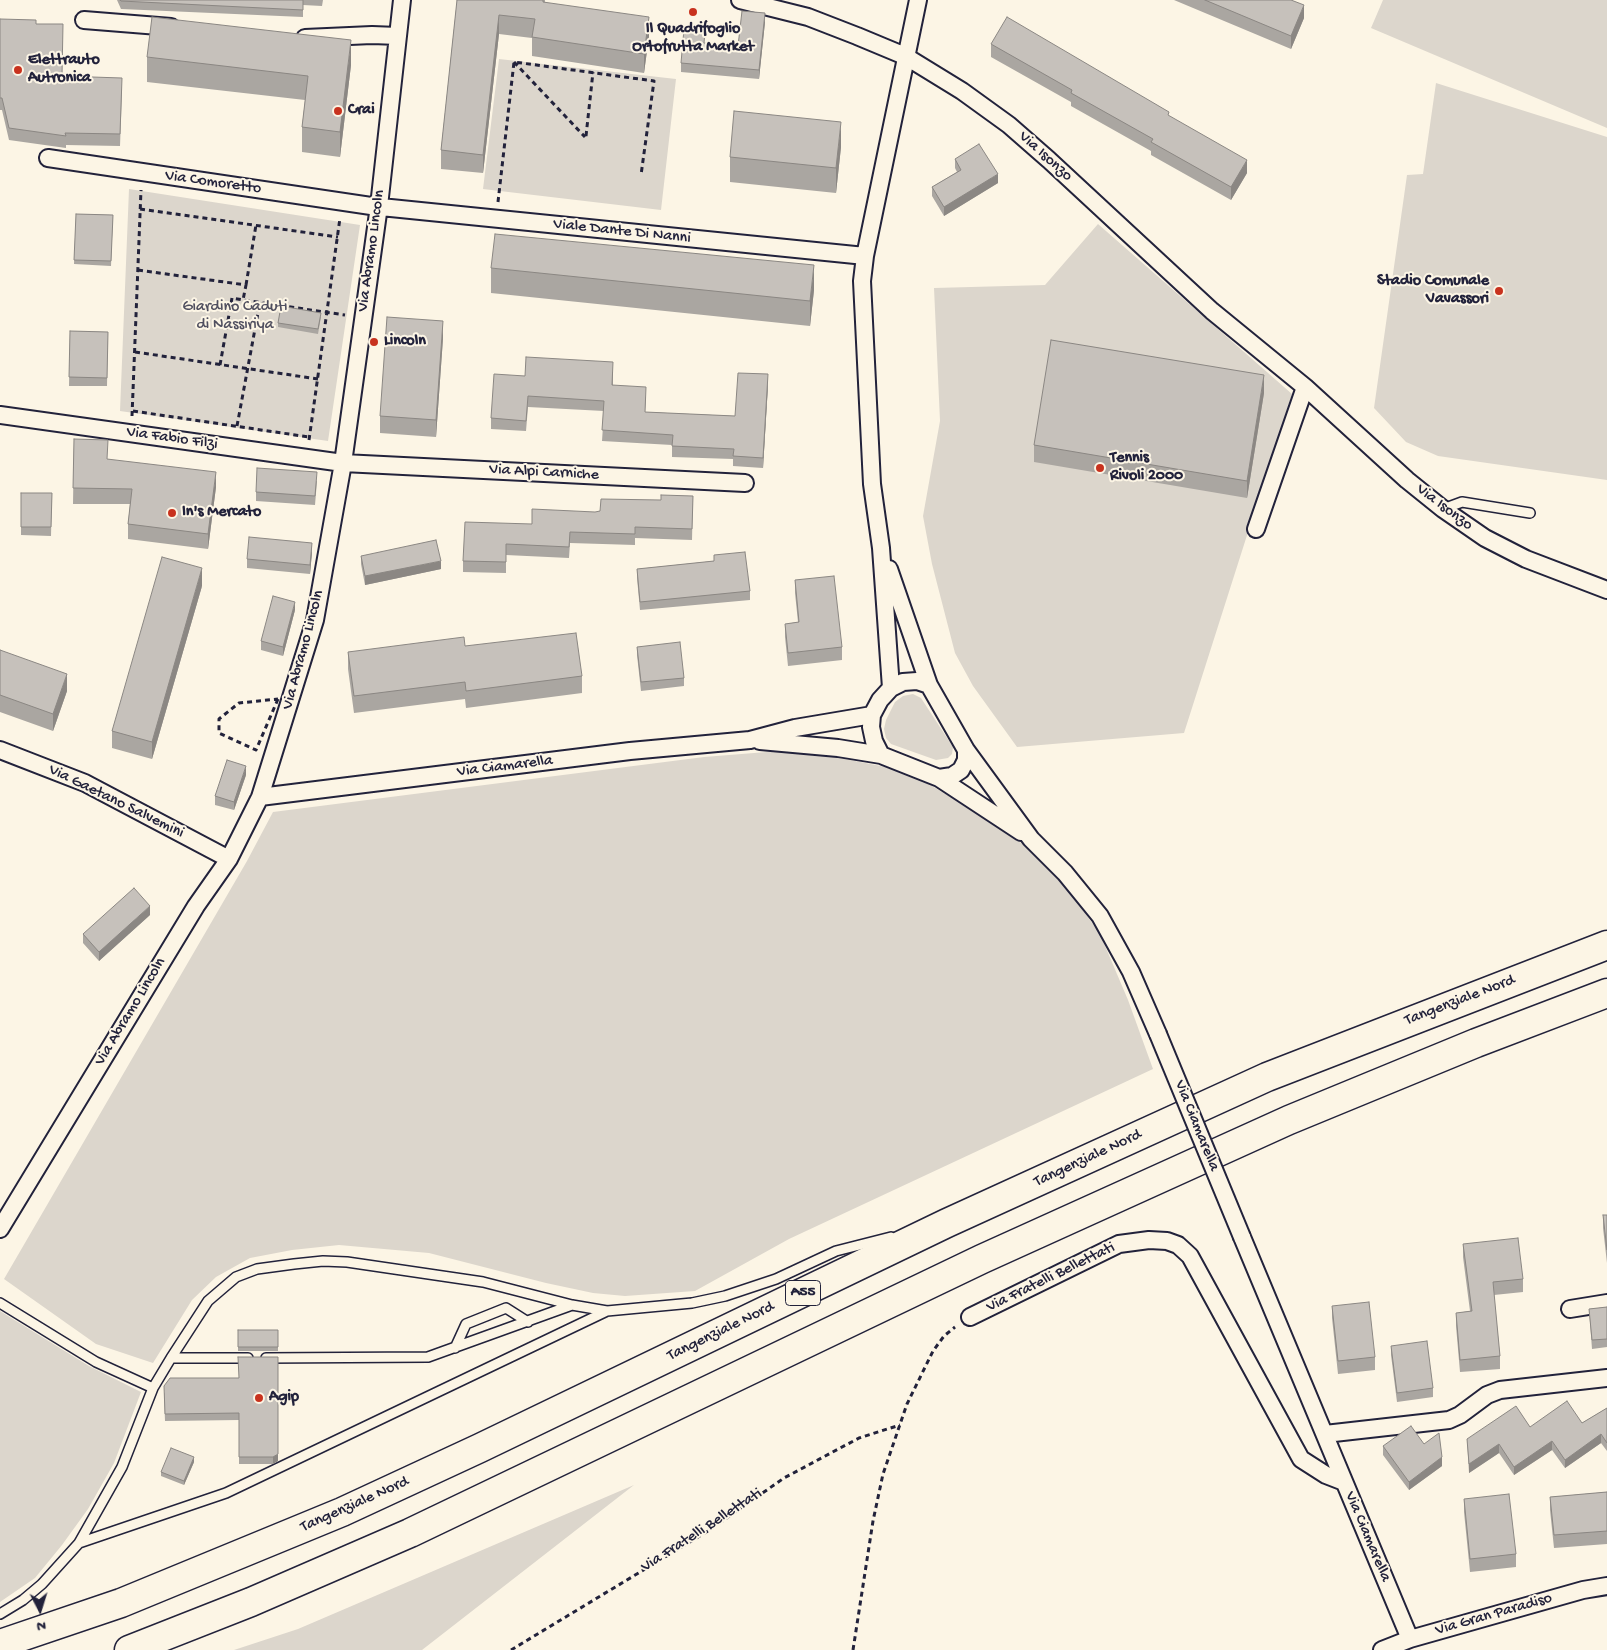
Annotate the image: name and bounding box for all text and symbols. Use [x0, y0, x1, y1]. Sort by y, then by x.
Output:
marker: Il Quadrifoglio Ortofrutta Market [687, 6, 699, 18]
place label: Il Quadrifoglio Ortofrutta Market [632, 20, 754, 58]
place label: Elettrauto Autronica [28, 51, 100, 89]
marker: Elettrauto Autronica [12, 64, 24, 76]
place label: Crai [348, 101, 375, 121]
marker: Crai [332, 105, 344, 117]
street label: Via Isonzo [1014, 128, 1076, 186]
street label: Via Comoretto [164, 167, 262, 199]
street label: Via Abramo Lincoln [354, 189, 390, 313]
street label: Viale Dante Di Nanni [552, 215, 692, 249]
place label: Stadio Comunale Vavassori [1377, 272, 1489, 310]
marker: Stadio Comunale Vavassori [1493, 285, 1505, 297]
park label: Giardino Caduti di Nassiriya [182, 298, 288, 336]
place label: Lincoln [384, 332, 426, 352]
marker: Lincoln [368, 336, 380, 348]
street label: Via Fabio Filzi [125, 423, 219, 455]
place label: Tennis Rivoli 2000 [1110, 449, 1183, 487]
street label: Via Alpi Carniche [489, 461, 599, 485]
marker: Tennis Rivoli 2000 [1094, 462, 1106, 474]
street label: Via Isonzo [1412, 480, 1476, 536]
place label: In's Mercato [182, 503, 261, 523]
marker: In's Mercato [166, 507, 178, 519]
street label: Via Abramo Lincoln [279, 588, 329, 712]
street label: Via Ciamarella [456, 752, 554, 782]
street label: Via Gaetano Salvemini [45, 761, 187, 843]
street label: Via Abramo Lincoln [91, 954, 171, 1070]
street label: Tangenziale Nord [1402, 971, 1518, 1031]
street label: Via Ciamarella [1169, 1078, 1223, 1174]
street label: Tangenziale Nord [1031, 1126, 1145, 1192]
street label: Via Fratelli Bellettati [984, 1239, 1118, 1317]
road number: A55 [786, 1280, 820, 1306]
street label: Tangenziale Nord [664, 1298, 778, 1366]
place label: Agip [269, 1388, 299, 1408]
marker: Agip [253, 1392, 265, 1404]
street label: Tangenziale Nord [298, 1473, 412, 1537]
street label: Via Fratelli Bellettati [638, 1485, 766, 1577]
street label: Via Ciamarella [1339, 1489, 1395, 1585]
north arrow [15, 1585, 65, 1635]
street label: Via Gran Paradiso [1434, 1589, 1554, 1641]
text: N [36, 1617, 47, 1634]

